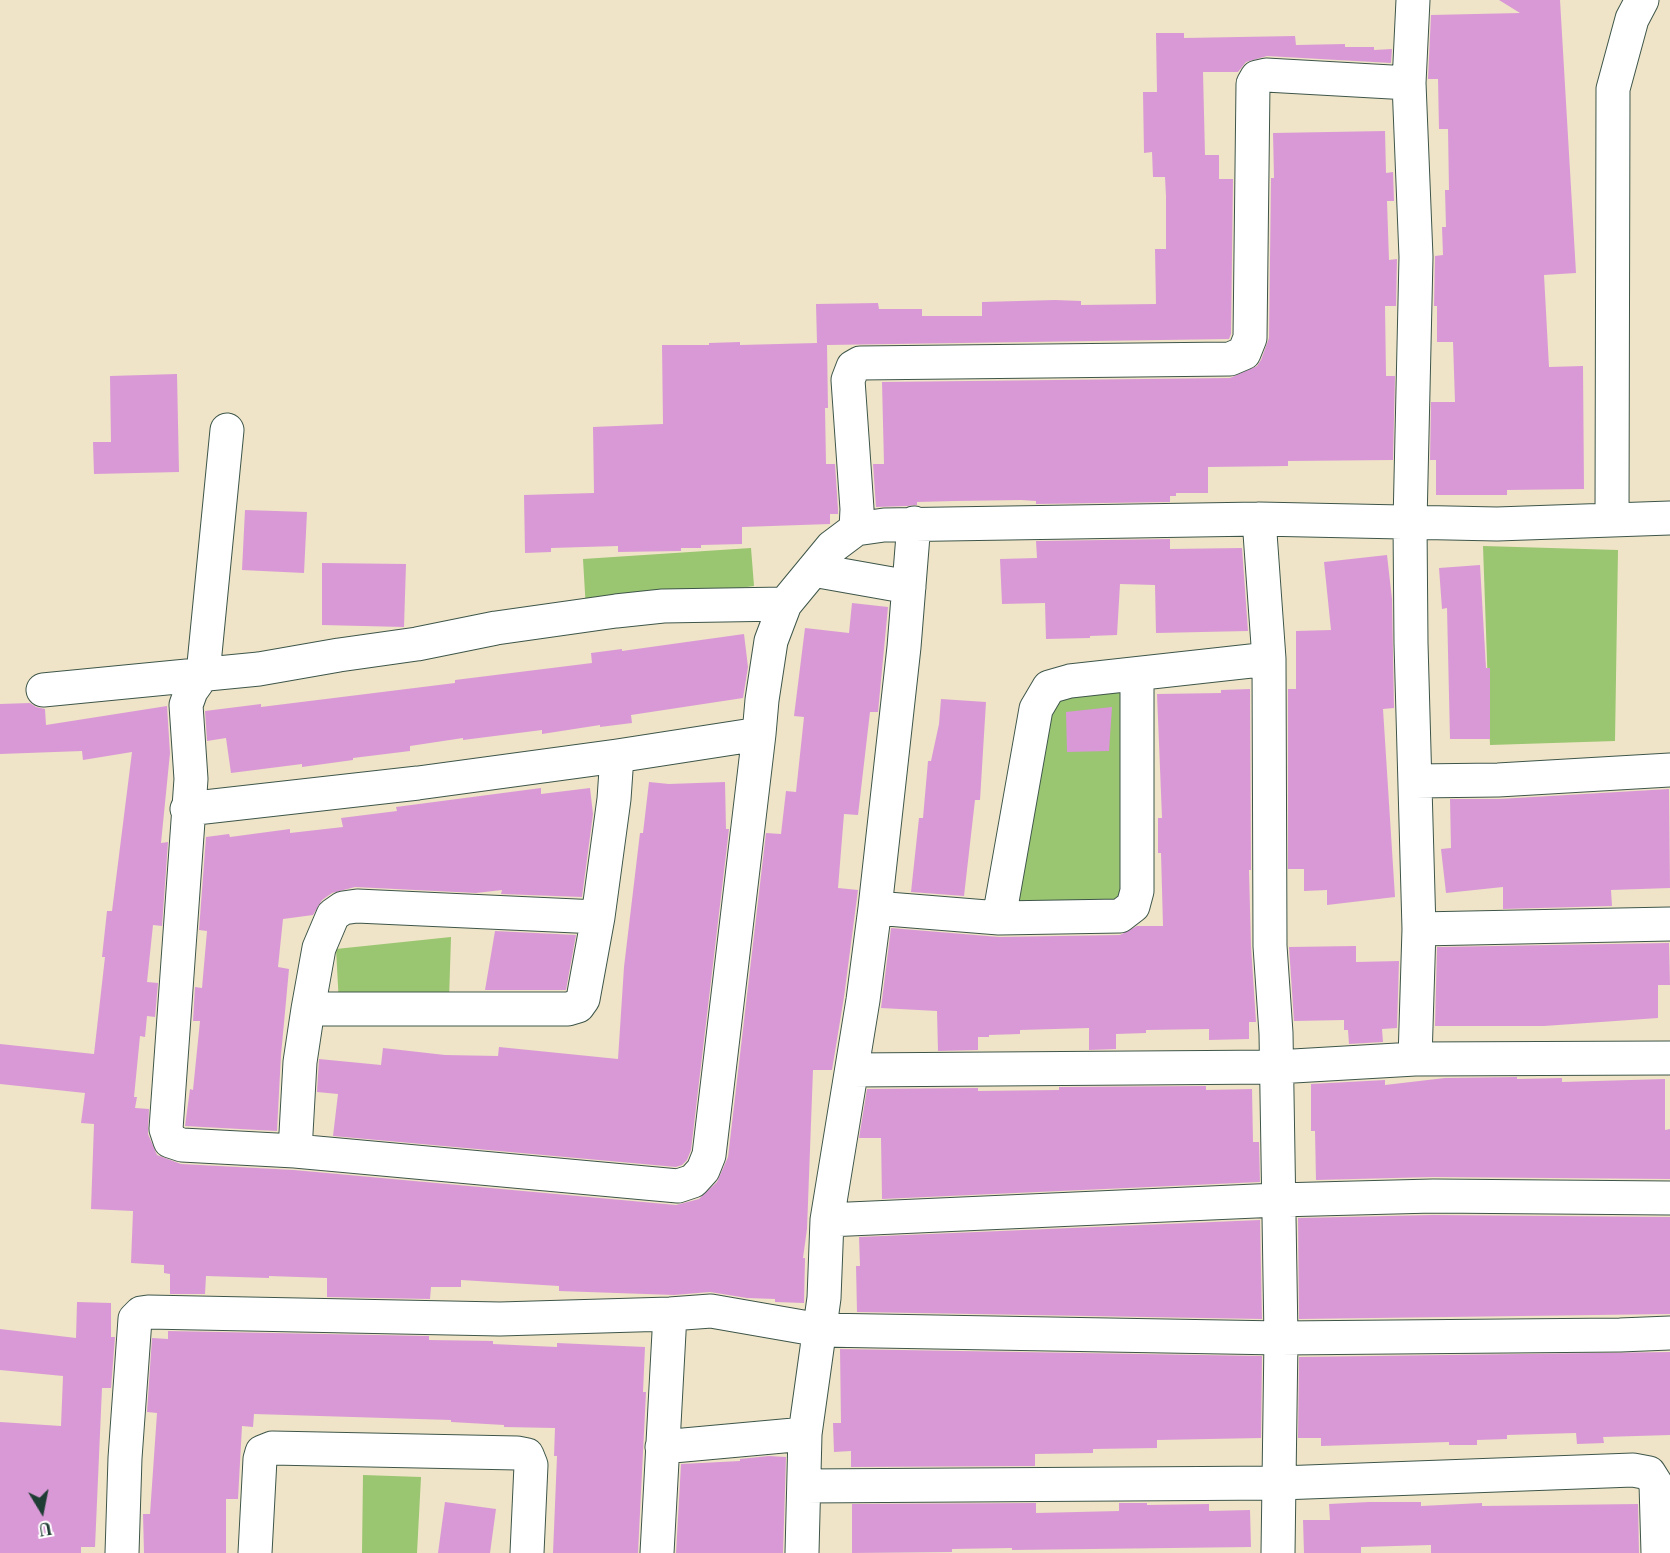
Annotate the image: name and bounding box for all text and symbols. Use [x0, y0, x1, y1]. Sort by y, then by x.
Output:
north arrow [12, 1481, 72, 1541]
text: U [37, 1518, 53, 1540]

